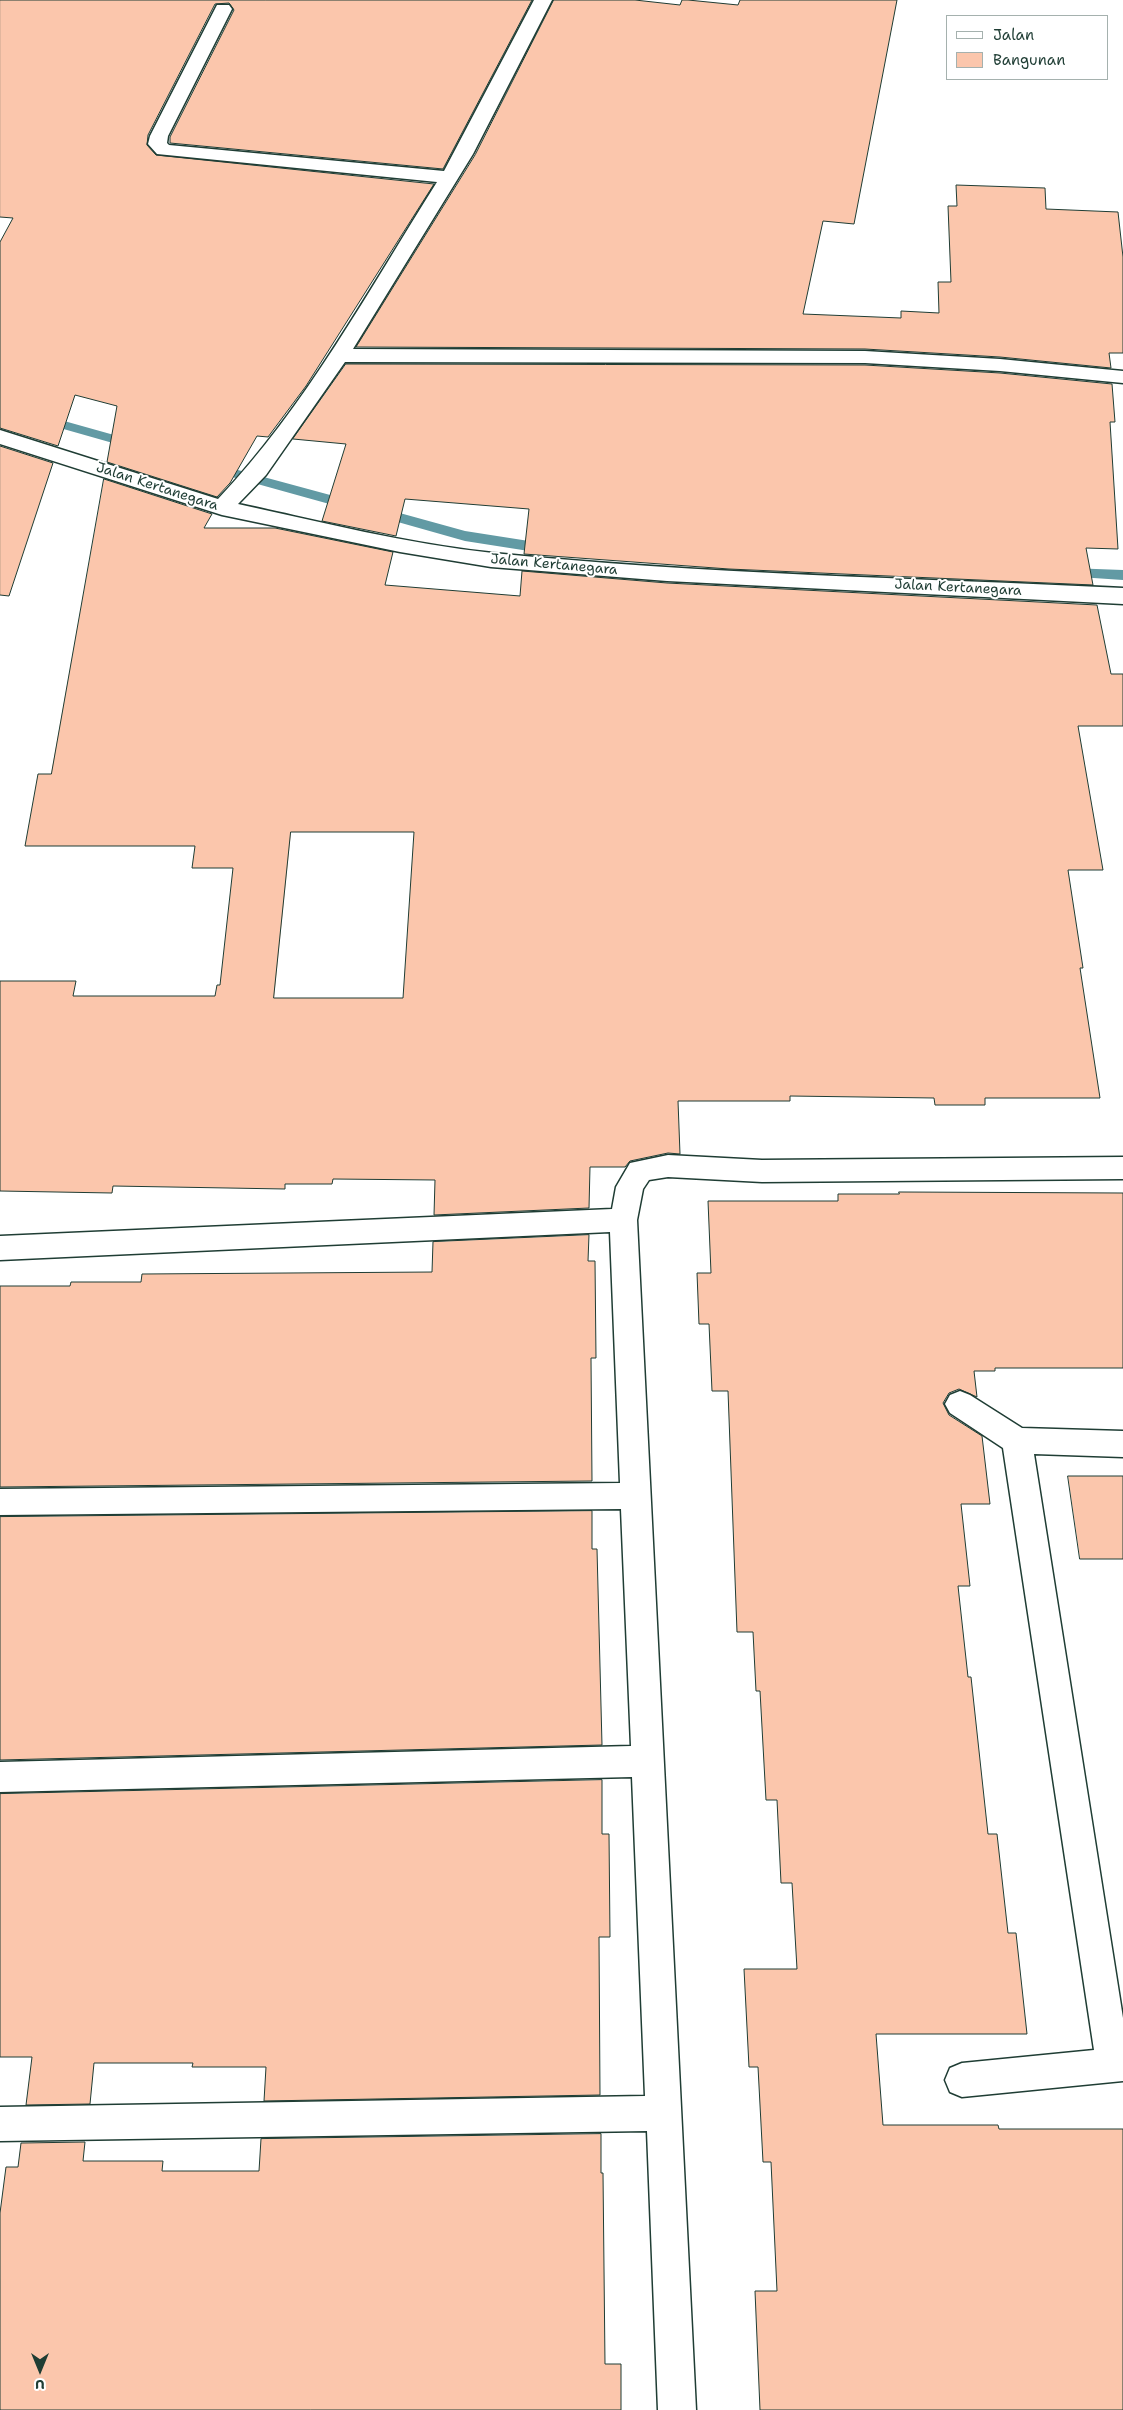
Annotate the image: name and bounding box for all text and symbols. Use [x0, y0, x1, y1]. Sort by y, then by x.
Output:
legend [946, 15, 1108, 80]
text: Jalan [993, 25, 1034, 45]
text: Bangunan [993, 50, 1065, 70]
street label: Jalan Kertanegara [94, 459, 220, 515]
street label: Jalan Kertanegara [490, 551, 618, 579]
street label: Jalan Kertanegara [894, 576, 1022, 600]
north arrow [15, 2345, 65, 2395]
text: U [35, 2376, 45, 2394]

